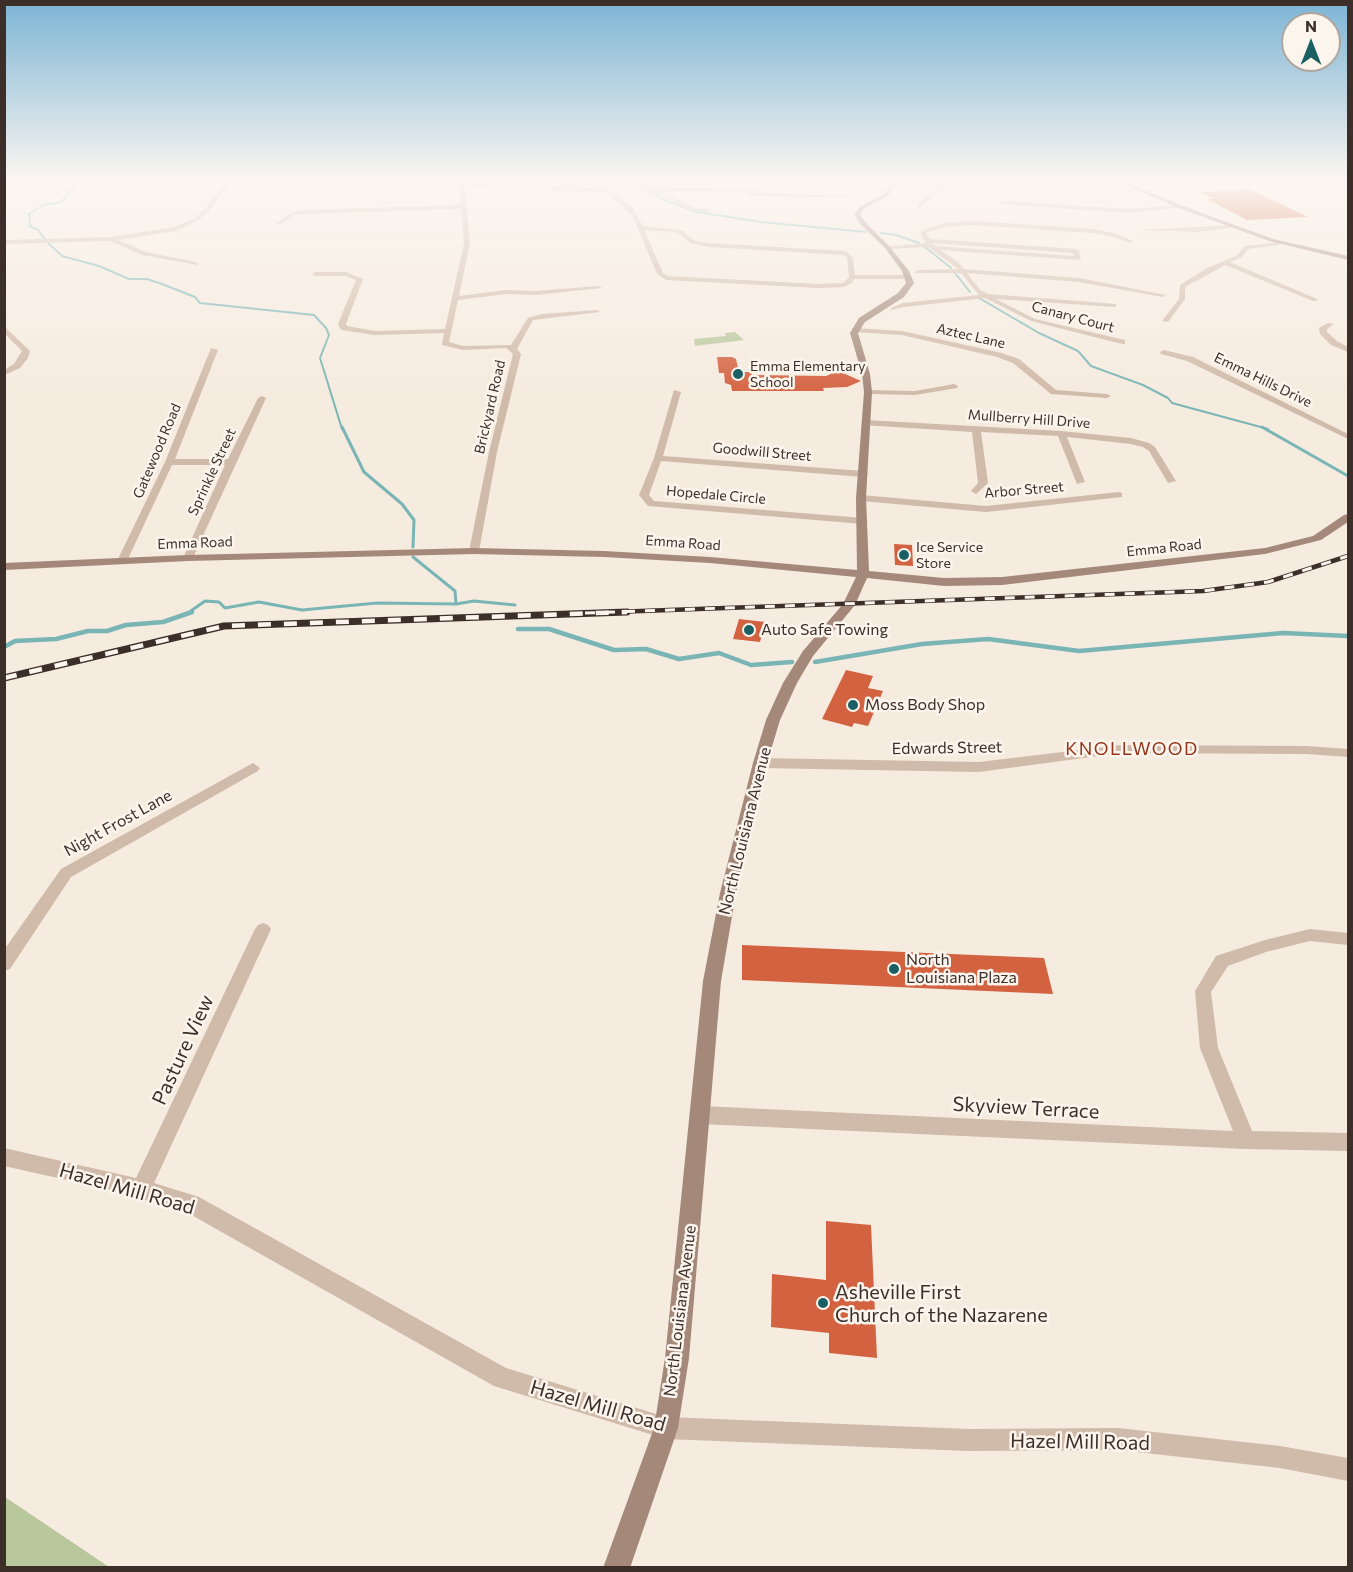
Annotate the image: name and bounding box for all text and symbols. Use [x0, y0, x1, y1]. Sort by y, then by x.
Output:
north arrow [1281, 12, 1341, 72]
text: N [1305, 16, 1317, 35]
street label: Canary Court [1030, 298, 1116, 336]
street label: Aztec Lane [935, 320, 1007, 352]
street label: Emma Hills Drive [1211, 349, 1315, 411]
street label: Brickyard Road [471, 358, 509, 456]
place label: Emma Elementary School [750, 358, 866, 390]
marker: Emma Elementary School [731, 367, 745, 381]
street label: Gatewood Road [129, 401, 185, 501]
street label: Mullberry Hill Drive [967, 406, 1091, 432]
street label: Sprinkle Street [184, 426, 240, 518]
street label: Goodwill Street [712, 439, 812, 465]
street label: Arbor Street [984, 478, 1064, 502]
street label: Hopedale Circle [665, 482, 767, 508]
street label: Emma Road [645, 532, 721, 554]
street label: Emma Road [157, 533, 233, 553]
street label: Emma Road [1126, 536, 1202, 560]
place label: Ice Service Store [916, 539, 983, 572]
marker: Ice Service Store [897, 548, 911, 562]
place label: Auto Safe Towing [761, 620, 888, 640]
marker: Auto Safe Towing [742, 623, 756, 637]
place label: Moss Body Shop [865, 695, 985, 715]
marker: Moss Body Shop [846, 698, 860, 712]
street label: Edwards Street [892, 737, 1002, 759]
district label: KNOLLWOOD [1065, 738, 1199, 760]
street label: North Louisiana Avenue [715, 745, 775, 917]
street label: Night Frost Lane [61, 785, 175, 861]
place label: North Louisiana Plaza [906, 950, 1017, 988]
marker: North Louisiana Plaza [887, 962, 901, 976]
street label: Pasture View [147, 991, 219, 1109]
street label: Skyview Terrace [952, 1092, 1100, 1124]
street label: Hazel Mill Road [56, 1158, 198, 1220]
street label: North Louisiana Avenue [660, 1224, 700, 1398]
place label: Asheville First Church of the Nazarene [835, 1280, 1048, 1327]
marker: Asheville First Church of the Nazarene [816, 1296, 830, 1310]
street label: Hazel Mill Road [527, 1375, 669, 1437]
street label: Hazel Mill Road [1010, 1429, 1150, 1455]

